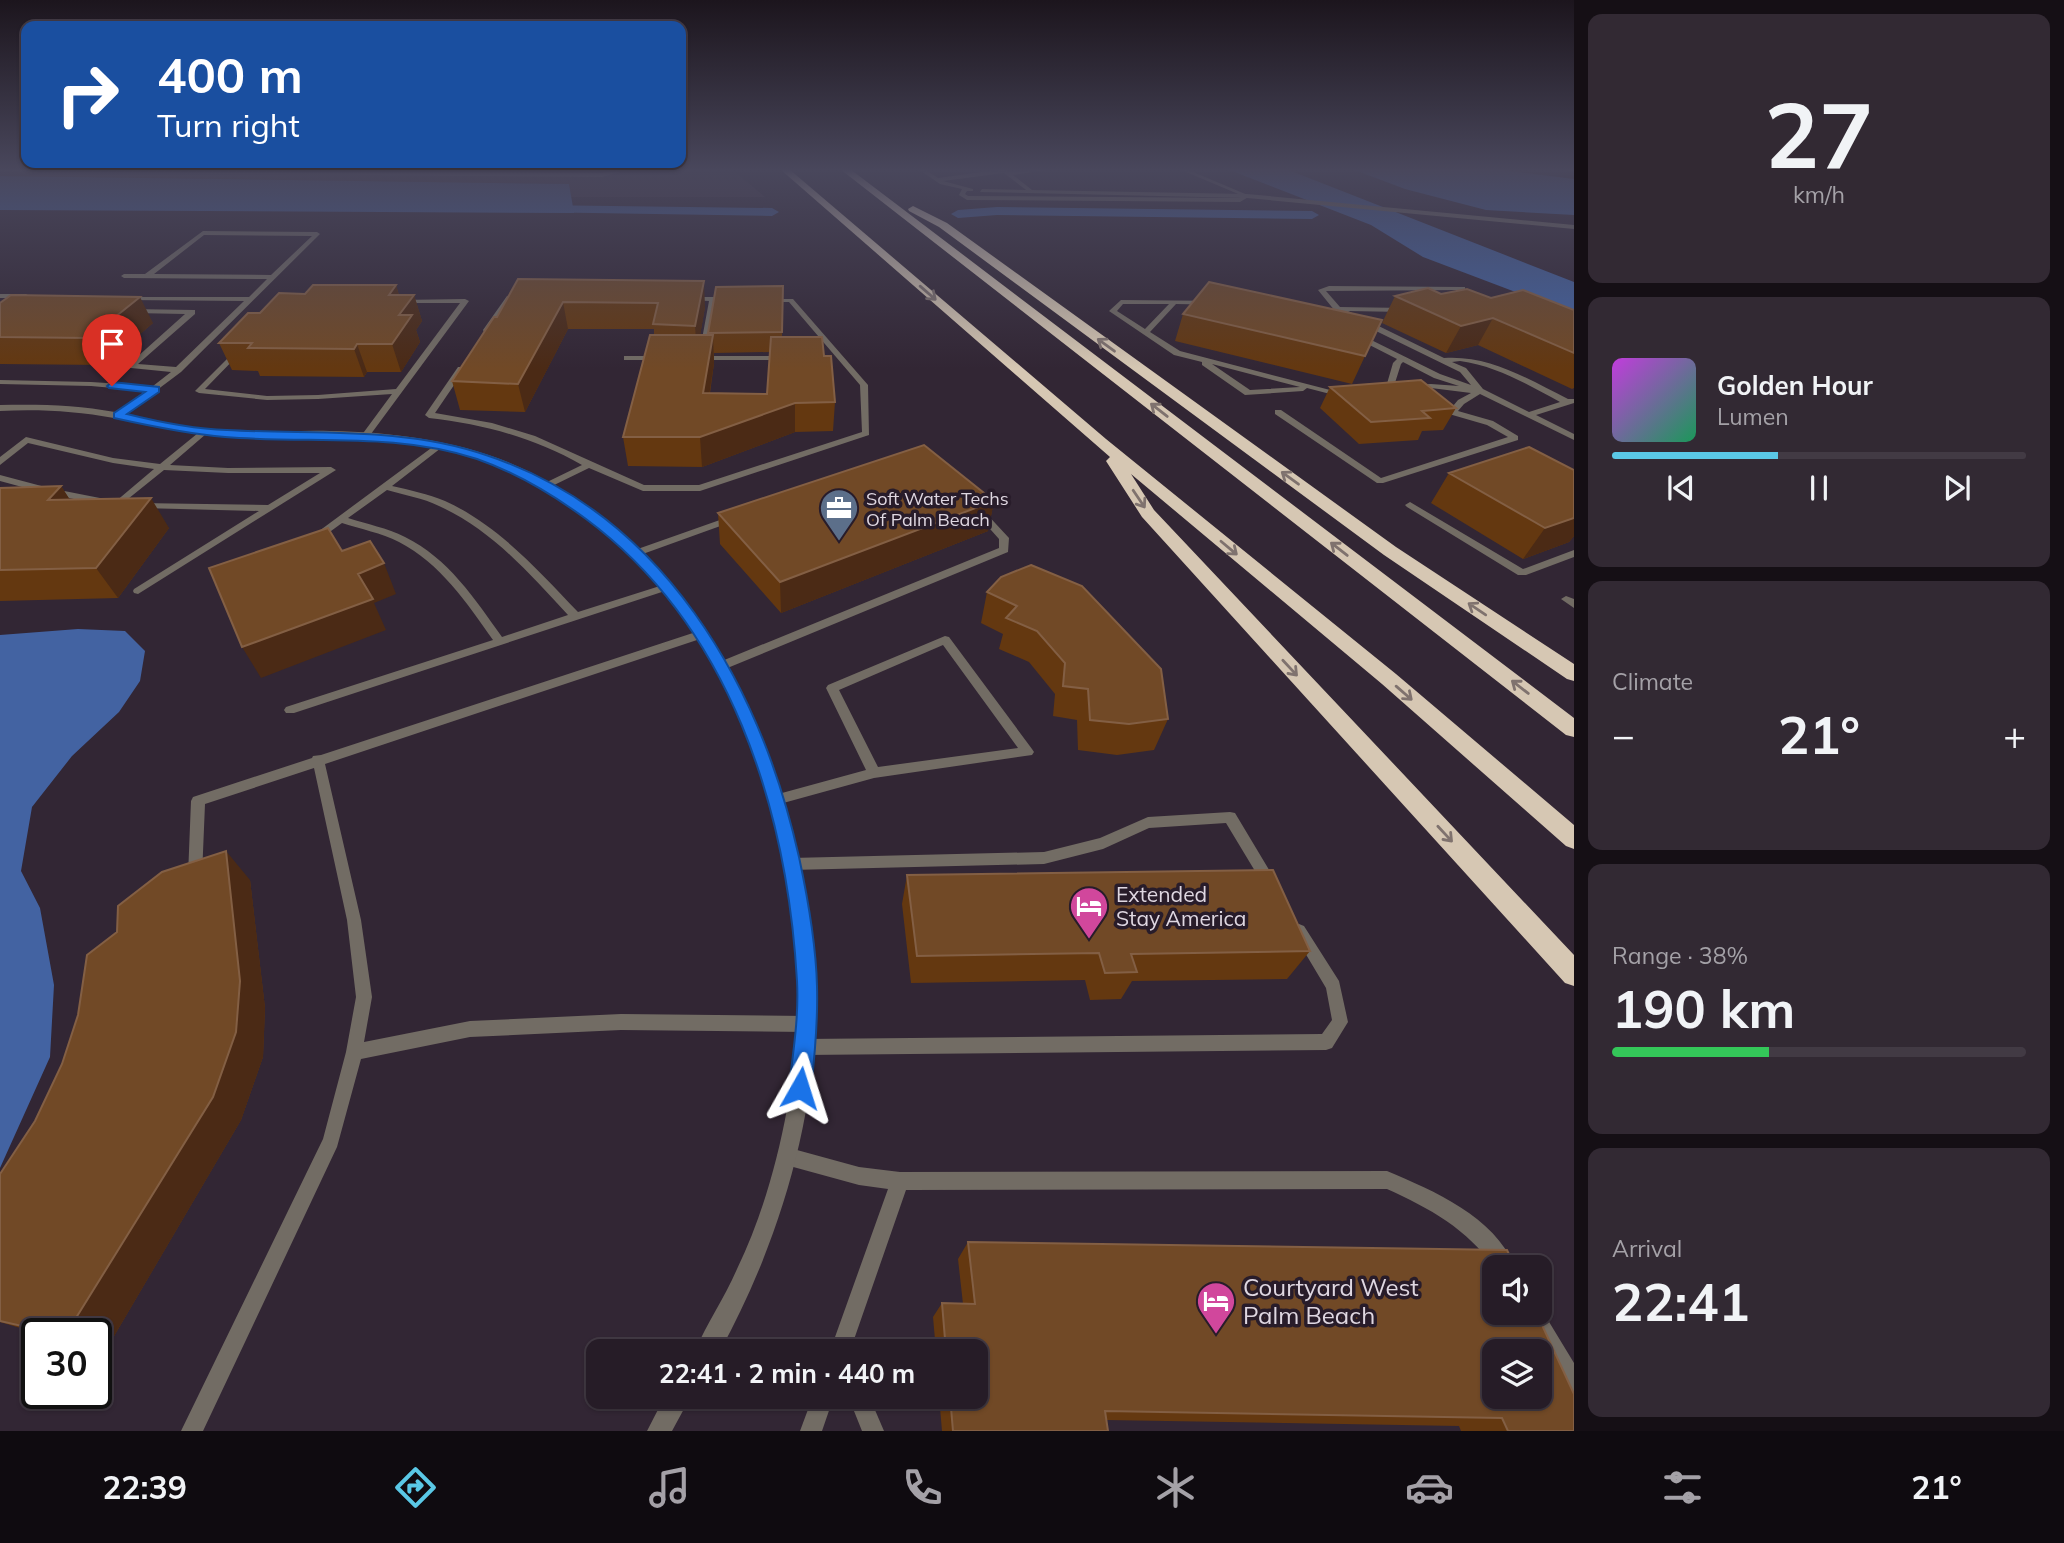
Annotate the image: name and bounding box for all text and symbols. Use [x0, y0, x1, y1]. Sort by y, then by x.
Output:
text: 400 m [157, 44, 303, 105]
icon: right [42, 49, 133, 140]
text: 27 [1764, 77, 1874, 191]
text: Turn right [157, 105, 300, 145]
text: km/h [1793, 180, 1845, 209]
one-way arrow [919, 285, 937, 301]
pin [82, 314, 142, 386]
icon: arrive [93, 325, 131, 363]
one-way arrow [1097, 338, 1116, 352]
text: Golden Hour [1717, 369, 1873, 402]
text: Lumen [1717, 402, 1789, 431]
one-way arrow [1150, 403, 1169, 418]
icon: previous [1662, 469, 1700, 507]
icon: pause [1800, 469, 1838, 507]
icon: next [1938, 469, 1976, 507]
one-way arrow [1281, 471, 1300, 486]
office icon: Soft Water Techs Of Palm Beach [818, 487, 860, 542]
place label: Soft Water Techs Of Palm Beach [866, 487, 1009, 531]
one-way arrow [1132, 488, 1146, 508]
one-way arrow [1220, 539, 1238, 555]
one-way arrow [1331, 541, 1349, 556]
one-way arrow [1467, 602, 1487, 616]
one-way arrow [1282, 659, 1299, 676]
text: Climate [1612, 667, 1693, 696]
one-way arrow [1511, 680, 1530, 695]
one-way arrow [1395, 685, 1413, 701]
text: 21° [1778, 702, 1860, 767]
text: − [1612, 711, 1635, 759]
text: + [2003, 711, 2026, 759]
one-way arrow [1437, 825, 1454, 842]
place label: Extended Stay America [1116, 881, 1246, 931]
hotel icon: Extended Stay America [1068, 885, 1110, 940]
text: Range · 38% [1612, 941, 1748, 970]
text: 190 km [1612, 976, 1795, 1041]
position arrow [763, 1051, 837, 1125]
text: Arrival [1612, 1234, 1682, 1263]
map controls [1482, 1255, 1552, 1409]
button: sound [1482, 1255, 1552, 1325]
text: 22:41 [1612, 1269, 1750, 1334]
place label: Courtyard West Palm Beach [1243, 1272, 1419, 1330]
hotel icon: Courtyard West Palm Beach [1195, 1280, 1237, 1335]
speed limit sign: 30 [21, 1318, 112, 1409]
button: layers [1482, 1339, 1552, 1409]
text: 22:41 · 2 min · 440 m [659, 1357, 915, 1390]
icon: directions [391, 1463, 440, 1512]
icon: music [645, 1463, 694, 1512]
icon: phone [898, 1463, 947, 1512]
icon: climate [1151, 1463, 1200, 1512]
icon: car [1405, 1463, 1454, 1512]
icon: filters [1658, 1463, 1707, 1512]
text: 22:39 [102, 1467, 187, 1507]
text: 21° [1911, 1467, 1962, 1507]

